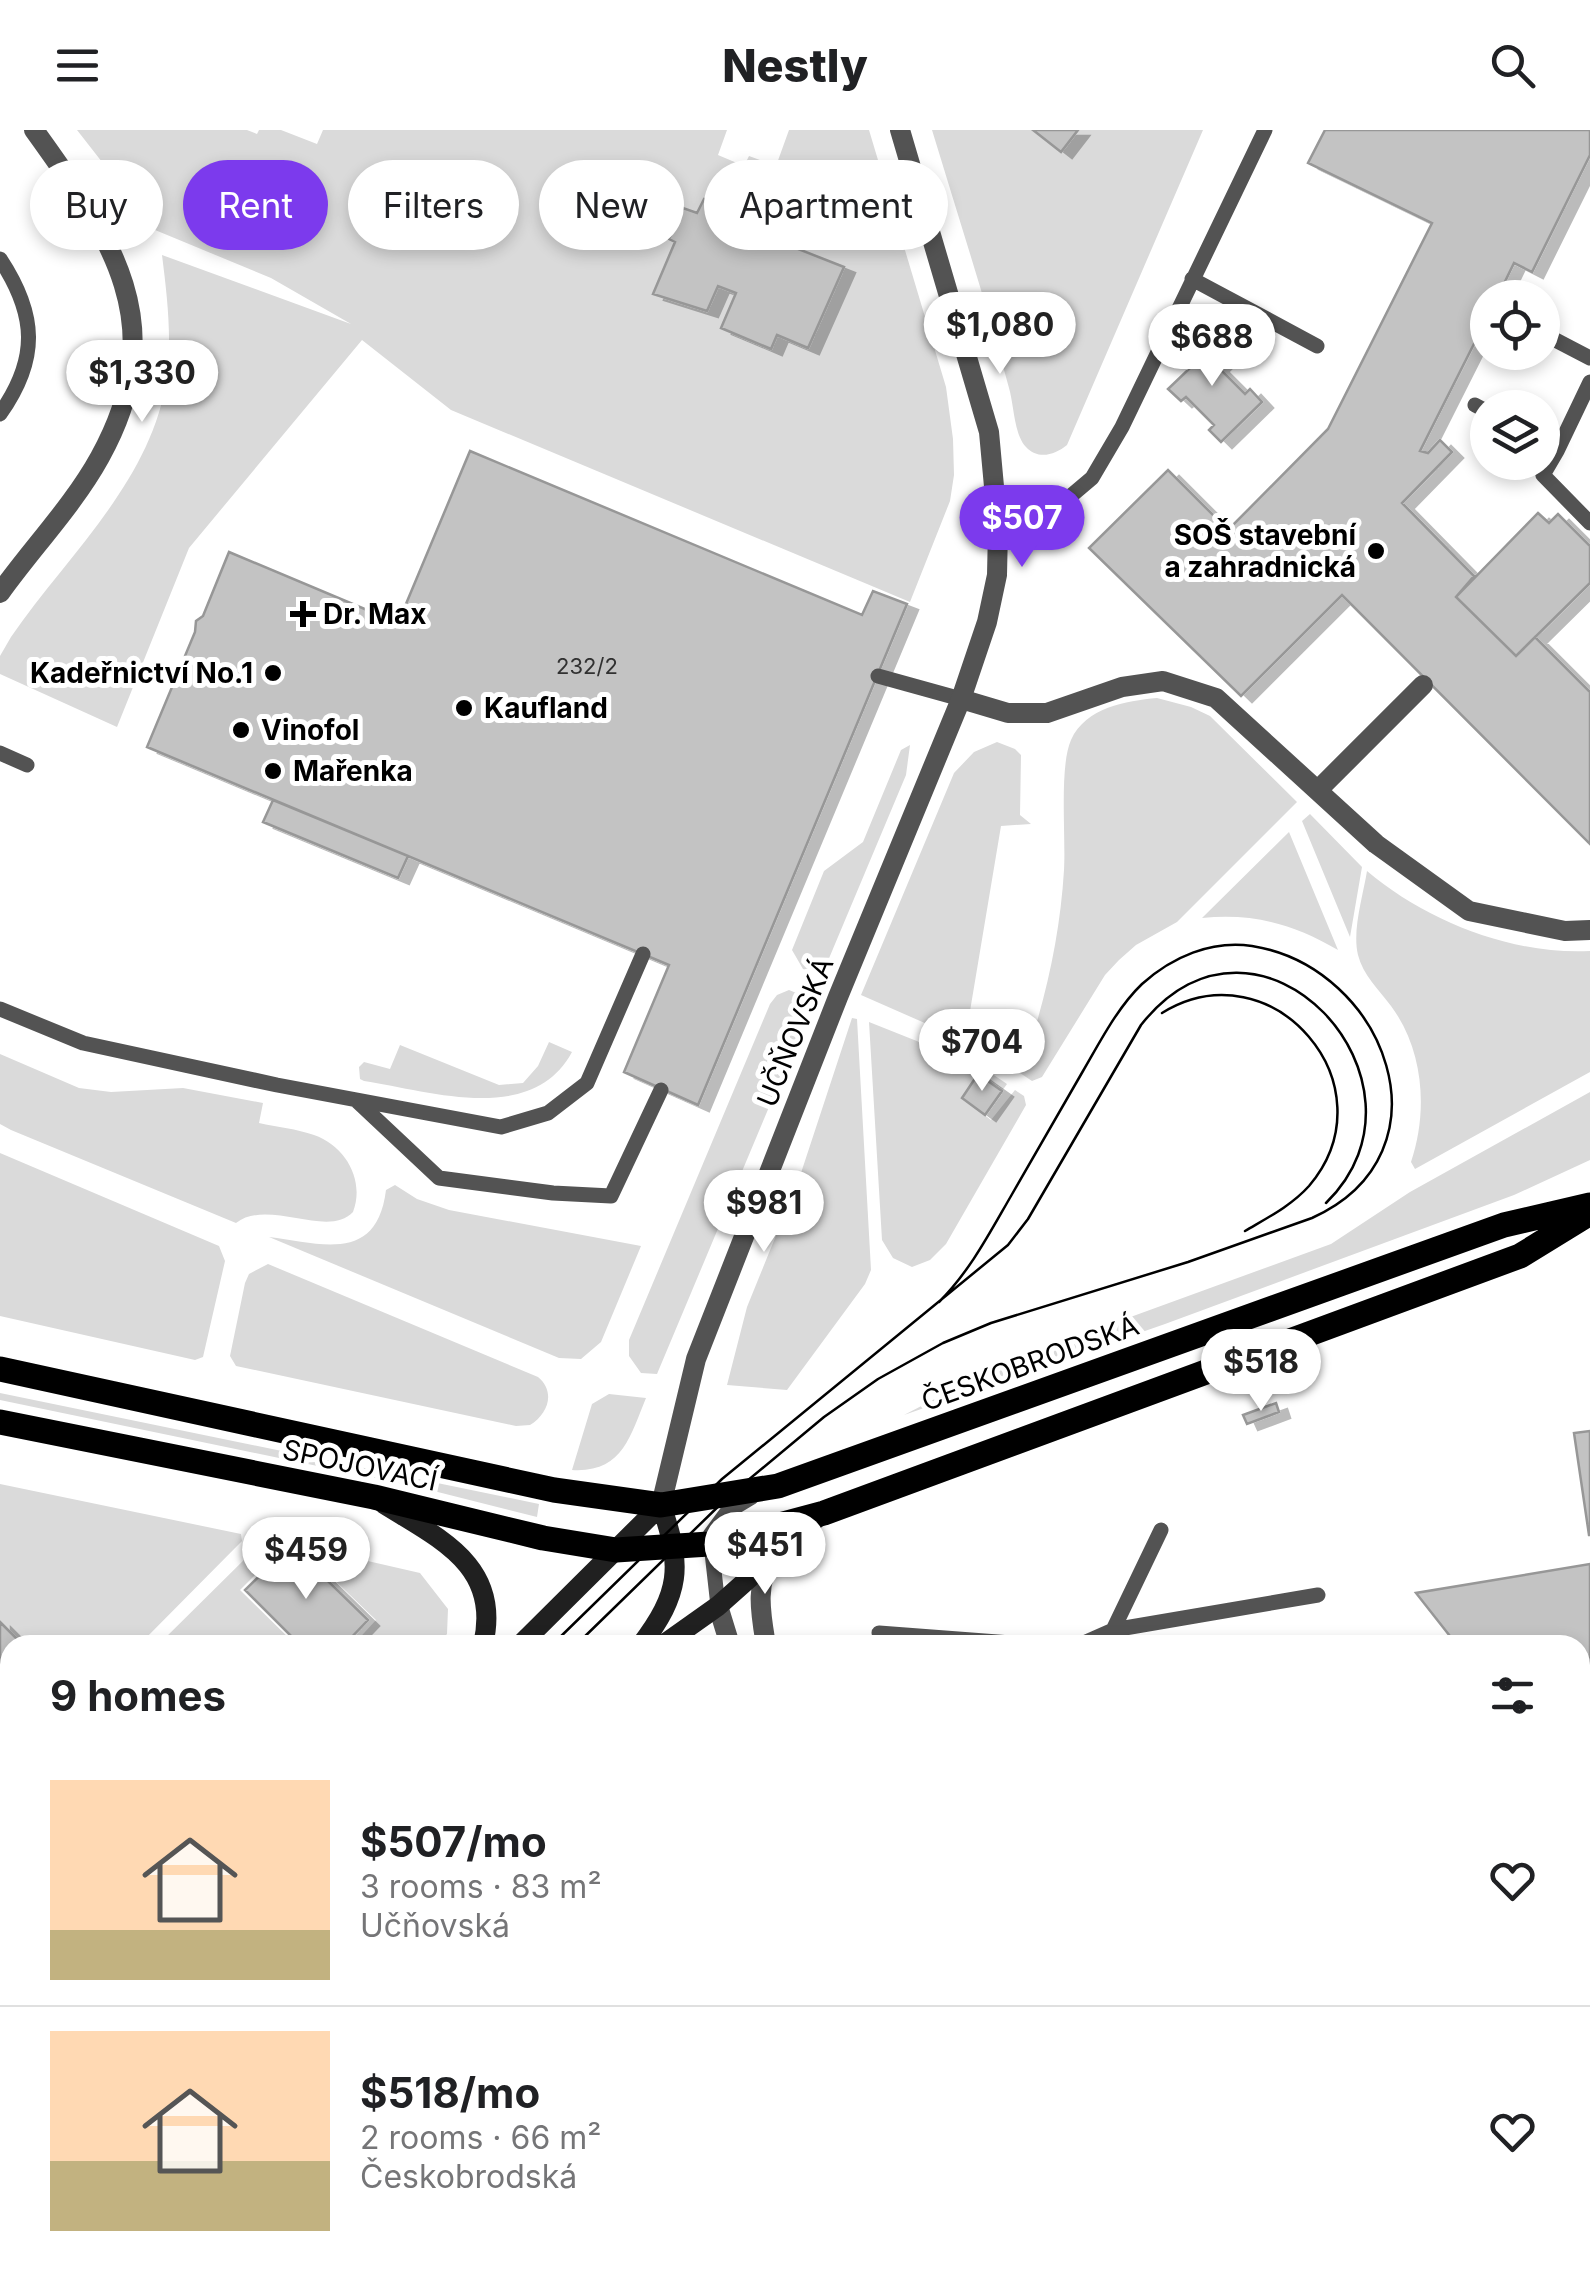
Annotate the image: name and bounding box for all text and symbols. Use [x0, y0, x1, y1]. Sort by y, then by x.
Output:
icon: menu [50, 38, 105, 93]
text: Nestly [722, 38, 868, 93]
icon: search [1485, 38, 1540, 93]
chip: Buy [30, 160, 163, 250]
chip: Rent [183, 160, 328, 250]
chip: Filters [348, 160, 519, 250]
chip: New [539, 160, 684, 250]
chip: Apartment [704, 160, 948, 250]
map controls [1470, 280, 1560, 480]
button: locate [1470, 280, 1560, 370]
pin: $1,080 [919, 292, 1081, 377]
pin: $688 [1153, 304, 1271, 389]
text: $1,080 [946, 305, 1054, 344]
text: $688 [1170, 317, 1254, 356]
pin: $1,330 [61, 340, 223, 425]
text: $1,330 [88, 353, 196, 392]
button: layers [1470, 390, 1560, 480]
pin: $507 [963, 485, 1081, 570]
text: $507 [982, 498, 1062, 537]
place label: SOŠ stavební a zahradnická [1164, 518, 1356, 584]
marker: SOŠ stavební a zahradnická [1365, 540, 1387, 562]
place label: Dr. Max [323, 597, 427, 631]
marker: Dr. Max [292, 603, 314, 625]
house number: 232/2 [556, 653, 618, 679]
place label: Kadeřnictví No.1 [30, 656, 253, 690]
marker: Kadeřnictví No.1 [262, 662, 284, 684]
place label: Kaufland [484, 691, 608, 725]
marker: Kaufland [453, 697, 475, 719]
place label: Vinofol [261, 713, 359, 747]
marker: Vinofol [230, 719, 252, 741]
place label: Mařenka [293, 754, 413, 788]
marker: Mařenka [262, 760, 284, 782]
street label: UČŇOVSKÁ [749, 952, 840, 1112]
pin: $704 [923, 1009, 1041, 1094]
text: $704 [941, 1022, 1023, 1061]
pin: $981 [705, 1170, 823, 1255]
text: $981 [726, 1183, 802, 1222]
street label: ČESKOBRODSKÁ [916, 1307, 1143, 1418]
pin: $518 [1202, 1329, 1320, 1414]
text: $518 [1223, 1342, 1299, 1381]
street label: SPOJOVACÍ [279, 1431, 441, 1498]
pin: $451 [706, 1512, 824, 1597]
pin: $459 [247, 1517, 365, 1602]
text: $451 [727, 1525, 803, 1564]
text: $459 [264, 1530, 348, 1569]
icon: filters [1485, 1668, 1540, 1723]
text: 9 homes [50, 1670, 226, 1721]
text: $507/mo [360, 1816, 547, 1867]
icon: home [130, 1820, 250, 1940]
icon: heart [1485, 1853, 1540, 1908]
text: 3 rooms · 83 m² [360, 1867, 602, 1906]
text: Učňovská [360, 1906, 510, 1945]
text: $518/mo [360, 2067, 540, 2118]
icon: home [130, 2071, 250, 2191]
icon: heart [1485, 2104, 1540, 2159]
text: 2 rooms · 66 m² [360, 2118, 601, 2157]
text: Českobrodská [360, 2157, 577, 2196]

